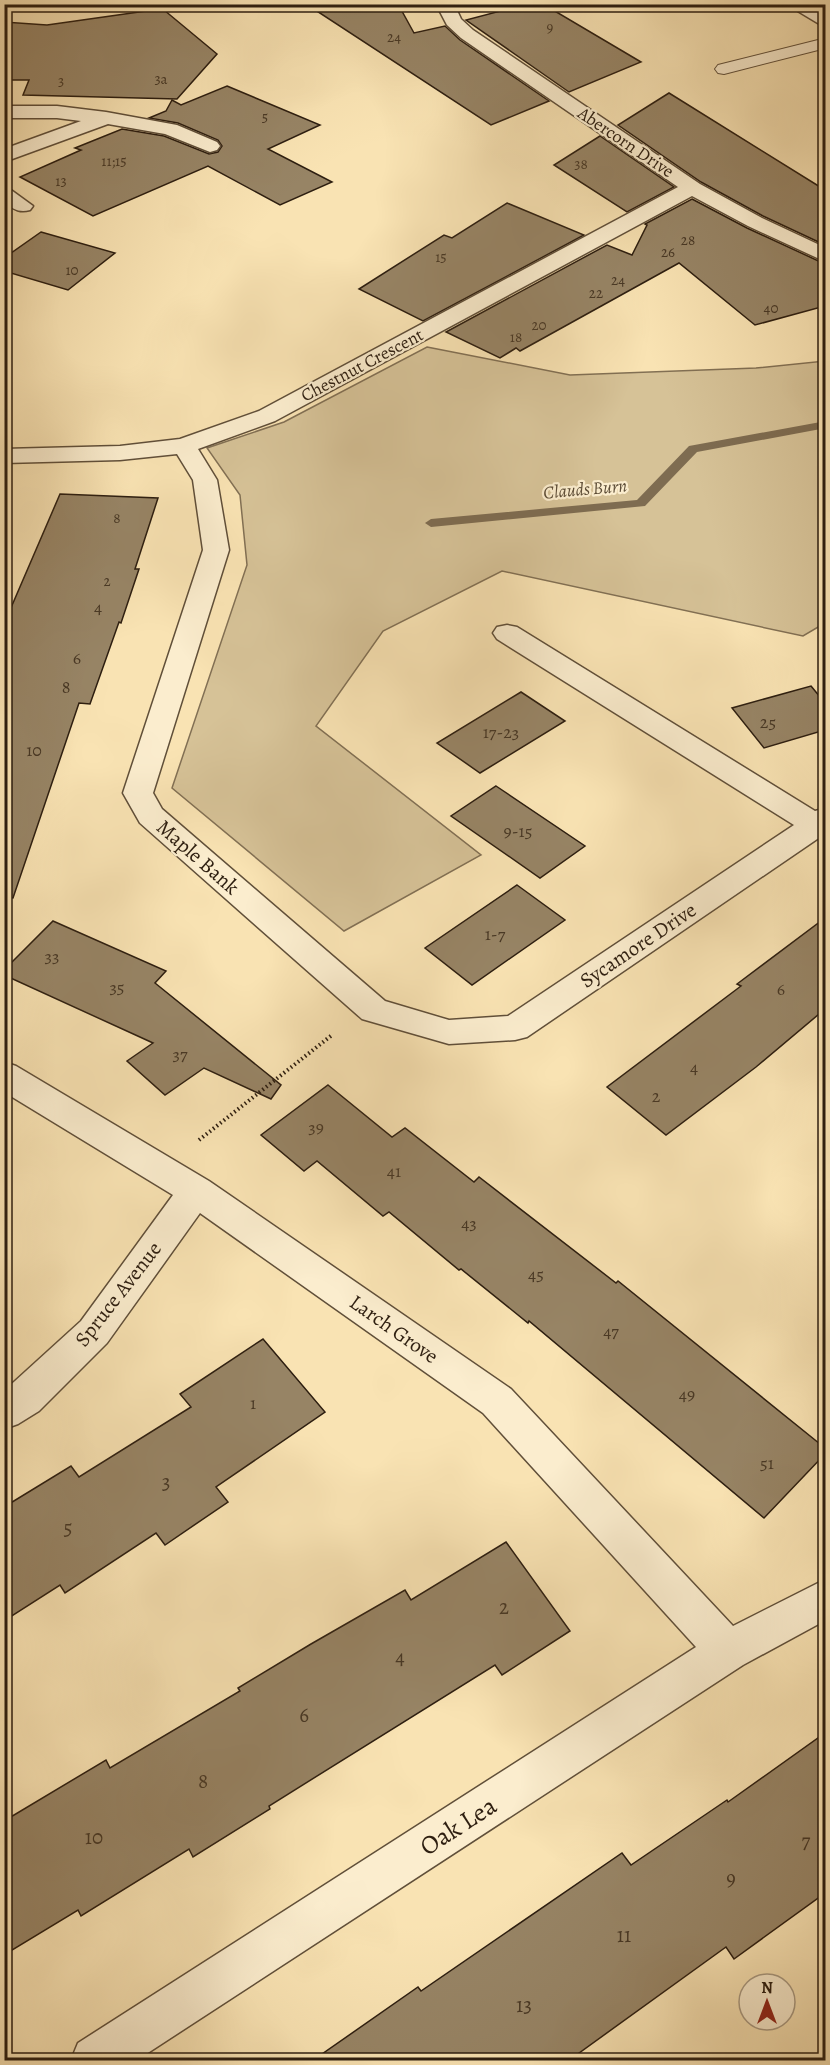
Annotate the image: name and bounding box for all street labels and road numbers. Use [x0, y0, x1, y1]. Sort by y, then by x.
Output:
street label: Abercorn Drive [572, 100, 679, 183]
street label: Chestnut Crescent [297, 323, 427, 407]
street label: Maple Bank [151, 813, 246, 901]
street label: Sycamore Drive [574, 896, 702, 994]
street label: Spruce Avenue [68, 1236, 168, 1352]
street label: Larch Grove [344, 1288, 444, 1370]
street label: Oak Lea [413, 1788, 503, 1864]

